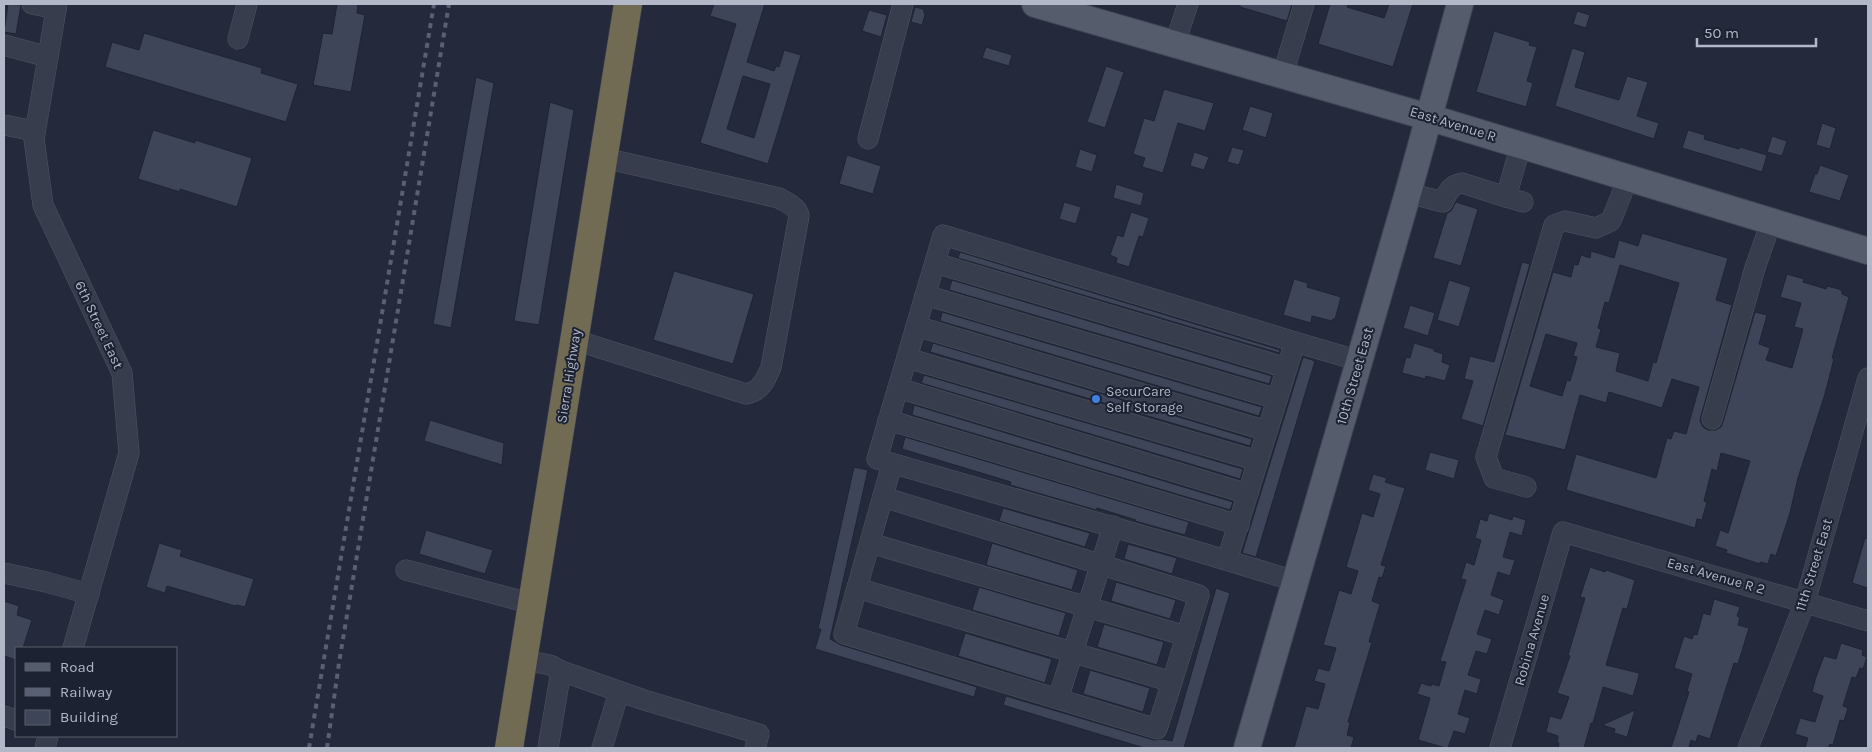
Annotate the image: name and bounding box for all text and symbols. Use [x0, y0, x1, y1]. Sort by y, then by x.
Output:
scale bar [1697, 15, 1816, 47]
text: 50 m [1704, 24, 1739, 42]
street label: East Avenue R [1408, 103, 1498, 145]
street label: 6th Street East [71, 278, 127, 372]
street label: 10th Street East [1333, 326, 1377, 426]
street label: Sierra Highway [553, 327, 585, 424]
place label: SecurCare Self Storage [1106, 383, 1183, 416]
marker: SecurCare Self Storage [1090, 393, 1102, 405]
street label: 11th Street East [1792, 516, 1836, 614]
street label: East Avenue R 2 [1665, 554, 1767, 598]
street label: Robina Avenue [1511, 592, 1553, 688]
legend [15, 647, 178, 737]
text: Road [60, 658, 95, 676]
text: Railway [60, 683, 112, 701]
text: Building [60, 708, 118, 726]

